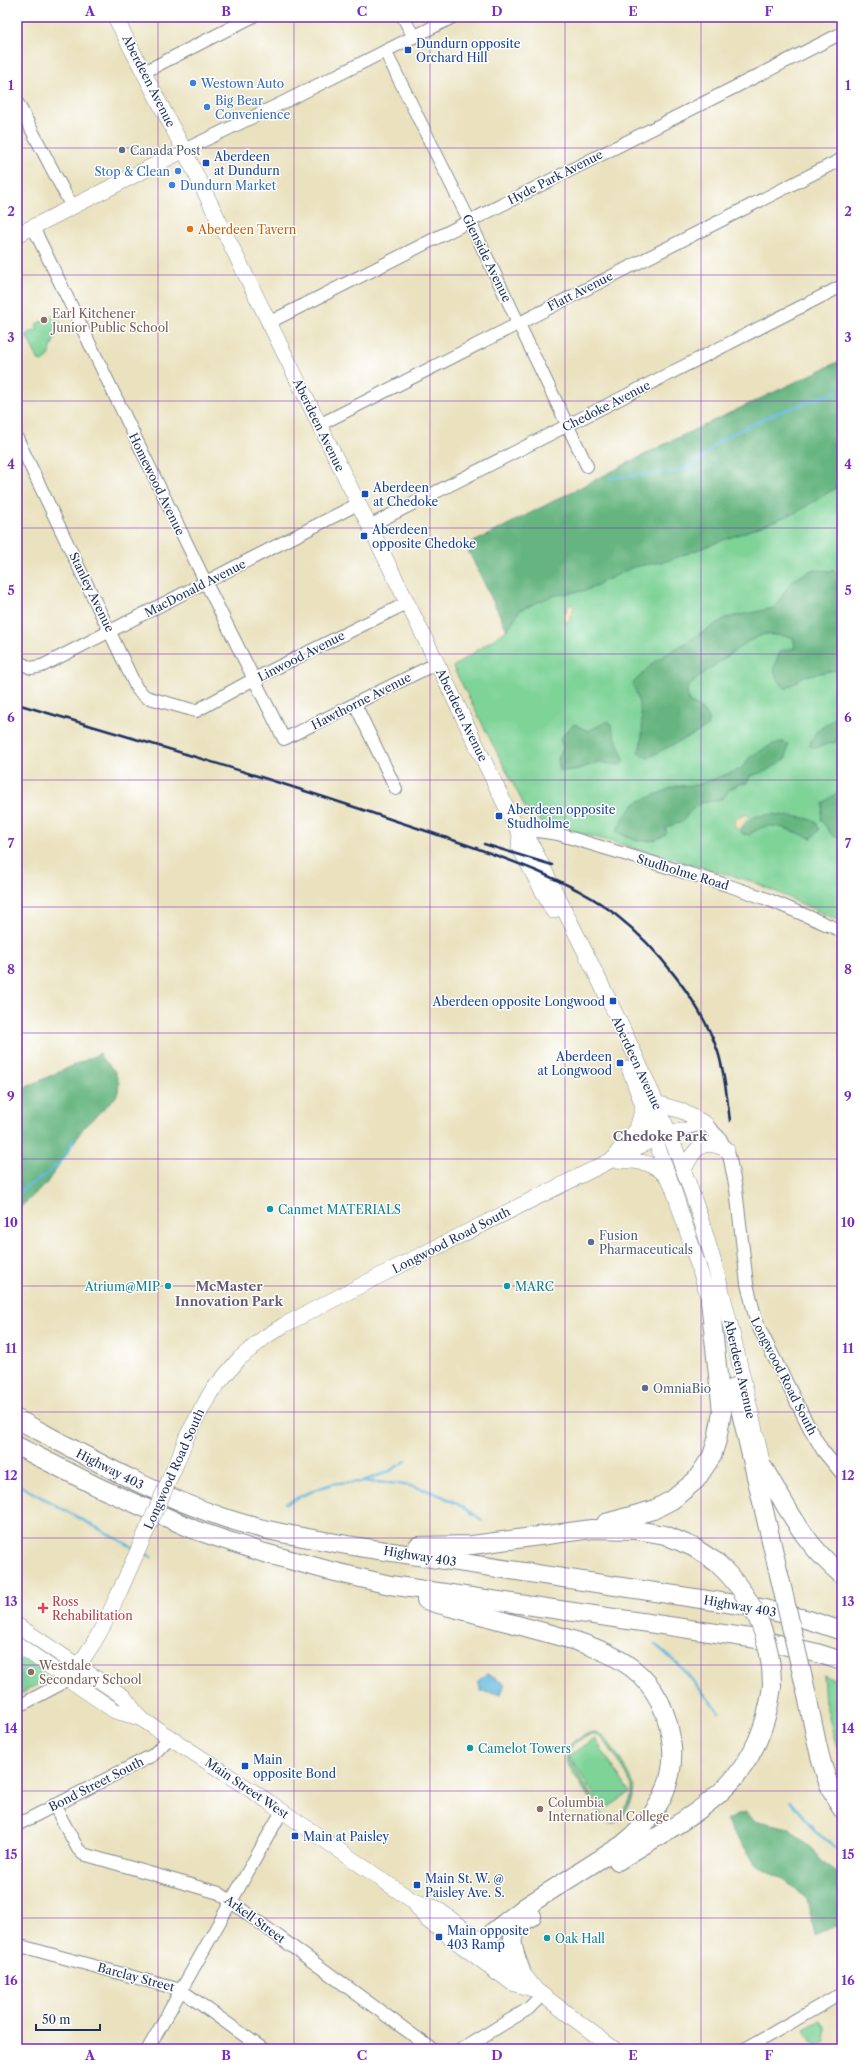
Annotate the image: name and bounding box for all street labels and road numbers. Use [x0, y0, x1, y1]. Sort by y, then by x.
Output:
street label: Aberdeen Avenue [119, 32, 179, 130]
street label: Hyde Park Avenue [505, 146, 605, 207]
street label: Glenside Avenue [459, 212, 515, 305]
street label: Flatt Avenue [545, 268, 616, 314]
street label: Aberdeen Avenue [290, 375, 348, 474]
street label: Chedoke Avenue [560, 377, 653, 435]
street label: Homewood Avenue [126, 430, 188, 538]
street label: Stanley Avenue [66, 550, 118, 635]
street label: MacDonald Avenue [142, 556, 248, 620]
street label: Linwood Avenue [255, 627, 347, 684]
street label: Aberdeen Avenue [433, 665, 491, 764]
street label: Hawthorne Avenue [309, 669, 414, 733]
street label: Studholme Road [635, 851, 731, 893]
street label: Aberdeen Avenue [608, 1013, 665, 1112]
street label: Longwood Road South [389, 1203, 513, 1276]
street label: Longwood Road South [748, 1314, 821, 1438]
street label: Aberdeen Avenue [721, 1317, 759, 1420]
street label: Longwood Road South [141, 1406, 208, 1532]
street label: Highway 403 [74, 1446, 146, 1492]
street label: Highway 403 [382, 1543, 458, 1569]
street label: Highway 403 [702, 1592, 778, 1620]
street label: Bond Street South [46, 1753, 146, 1814]
street label: Main Street West [202, 1754, 292, 1822]
street label: Arkell Street [221, 1891, 289, 1947]
street label: Barclay Street [96, 1960, 177, 1995]

